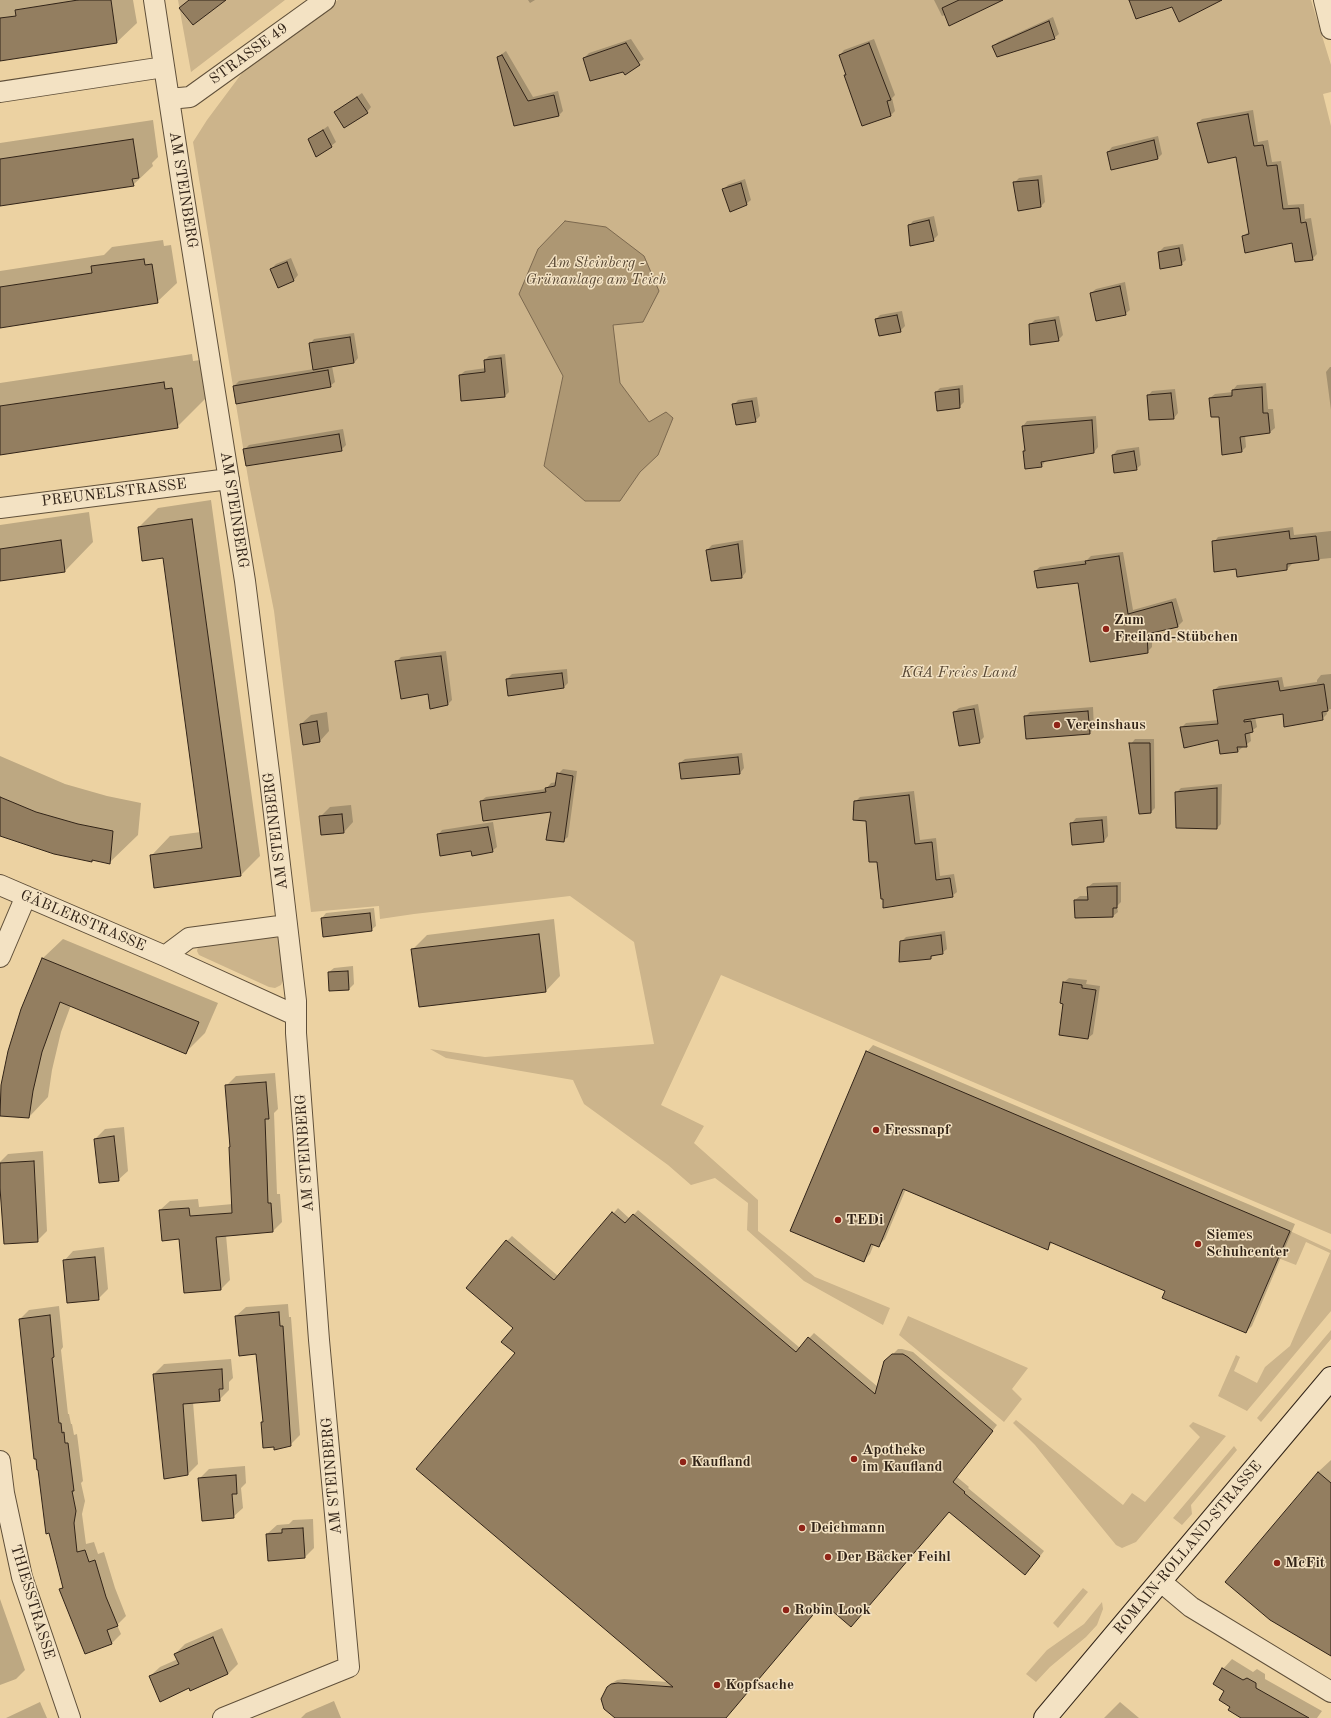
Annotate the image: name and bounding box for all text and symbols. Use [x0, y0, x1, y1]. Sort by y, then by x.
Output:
street label: STRASSE 49 [206, 19, 292, 89]
street label: AM STEINBERG [165, 130, 201, 250]
park label: Am Steinberg - Grünanlage am Teich [525, 254, 667, 289]
street label: AM STEINBERG [216, 450, 252, 570]
street label: PREUNELSTRASSE [40, 475, 188, 511]
place label: Zum Freiland-Stübchen [1114, 611, 1238, 646]
marker: Zum Freiland-Stübchen [1101, 624, 1111, 634]
park label: KGA Freies Land [901, 664, 1017, 682]
place label: Vereinshaus [1065, 716, 1146, 734]
marker: Vereinshaus [1052, 720, 1062, 730]
street label: AM STEINBERG [260, 771, 292, 891]
street label: GÄBLERSTRASSE [18, 886, 148, 956]
street label: AM STEINBERG [292, 1093, 318, 1213]
place label: Fressnapf [884, 1121, 950, 1139]
marker: Fressnapf [871, 1125, 881, 1135]
place label: TEDi [846, 1211, 883, 1229]
marker: TEDi [833, 1215, 843, 1225]
place label: Siemes Schuhcenter [1206, 1226, 1289, 1261]
marker: Siemes Schuhcenter [1193, 1239, 1203, 1249]
street label: AM STEINBERG [318, 1416, 346, 1536]
place label: Apotheke im Kaufland [862, 1441, 943, 1476]
place label: Kaufland [691, 1453, 751, 1471]
marker: Apotheke im Kaufland [849, 1454, 859, 1464]
marker: Kaufland [678, 1457, 688, 1467]
street label: ROMAIN-ROLLAND-STRASSE [1110, 1458, 1266, 1638]
place label: Deichmann [810, 1519, 885, 1537]
marker: Deichmann [797, 1523, 807, 1533]
street label: THIESSTRASSE [6, 1542, 58, 1662]
place label: Der Bäcker Feihl [836, 1548, 951, 1566]
marker: Der Bäcker Feihl [823, 1552, 833, 1562]
place label: McFit [1285, 1554, 1325, 1572]
marker: McFit [1272, 1558, 1282, 1568]
place label: Robin Look [794, 1601, 871, 1619]
marker: Robin Look [781, 1605, 791, 1615]
place label: Kopfsache [725, 1676, 794, 1694]
marker: Kopfsache [712, 1680, 722, 1690]

